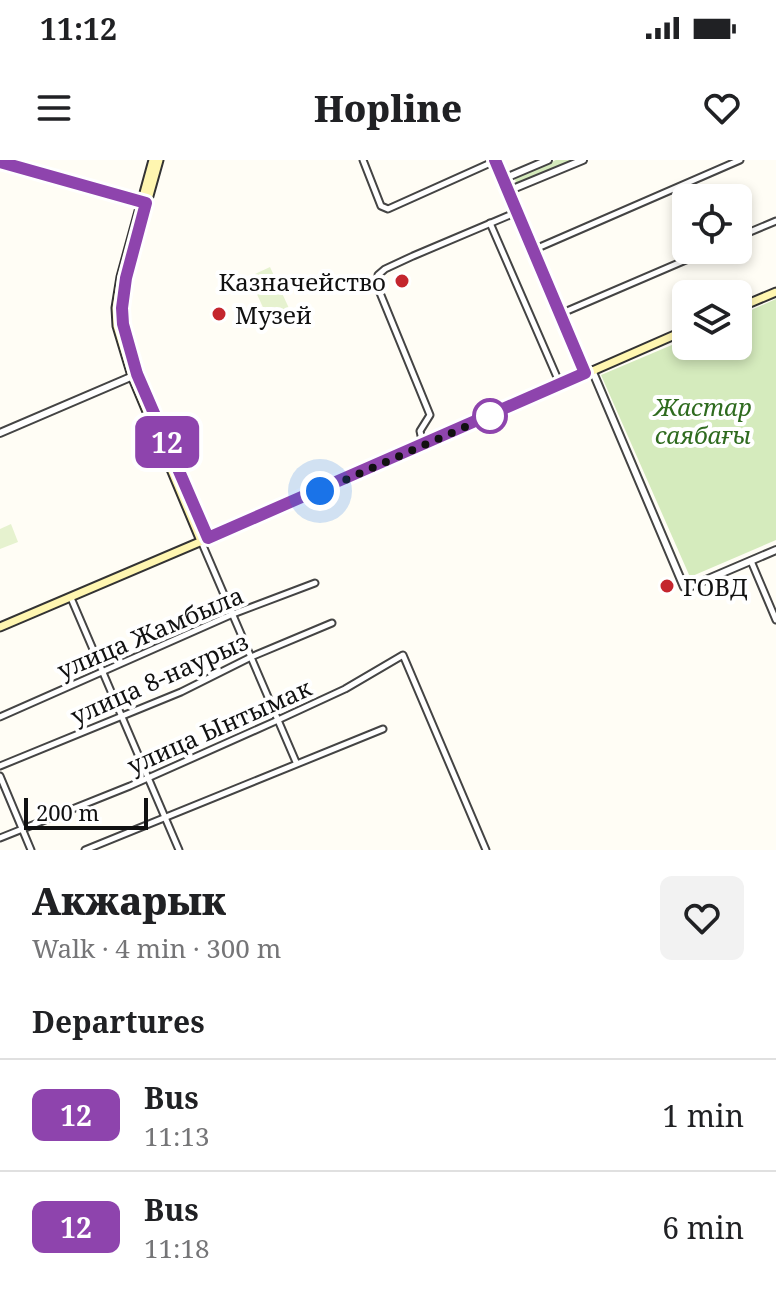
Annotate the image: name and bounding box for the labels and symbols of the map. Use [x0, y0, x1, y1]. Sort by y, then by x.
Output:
place label: Казначейство [218, 265, 386, 298]
marker: Казначейство [393, 272, 411, 290]
place label: Музей [235, 298, 312, 331]
marker: Музей [210, 305, 228, 323]
park label: Жастар саябағы [652, 390, 752, 451]
unlabelled marker [473, 399, 507, 433]
line badge: 12 [131, 416, 203, 468]
your location [300, 471, 340, 511]
place label: ГОВД [683, 570, 748, 603]
marker: ГОВД [658, 577, 676, 595]
street label: улица Жамбыла [52, 578, 248, 686]
street label: улица 8-наурыз [65, 624, 253, 732]
street label: улица Ынтымак [122, 670, 317, 781]
scale bar [24, 794, 148, 830]

